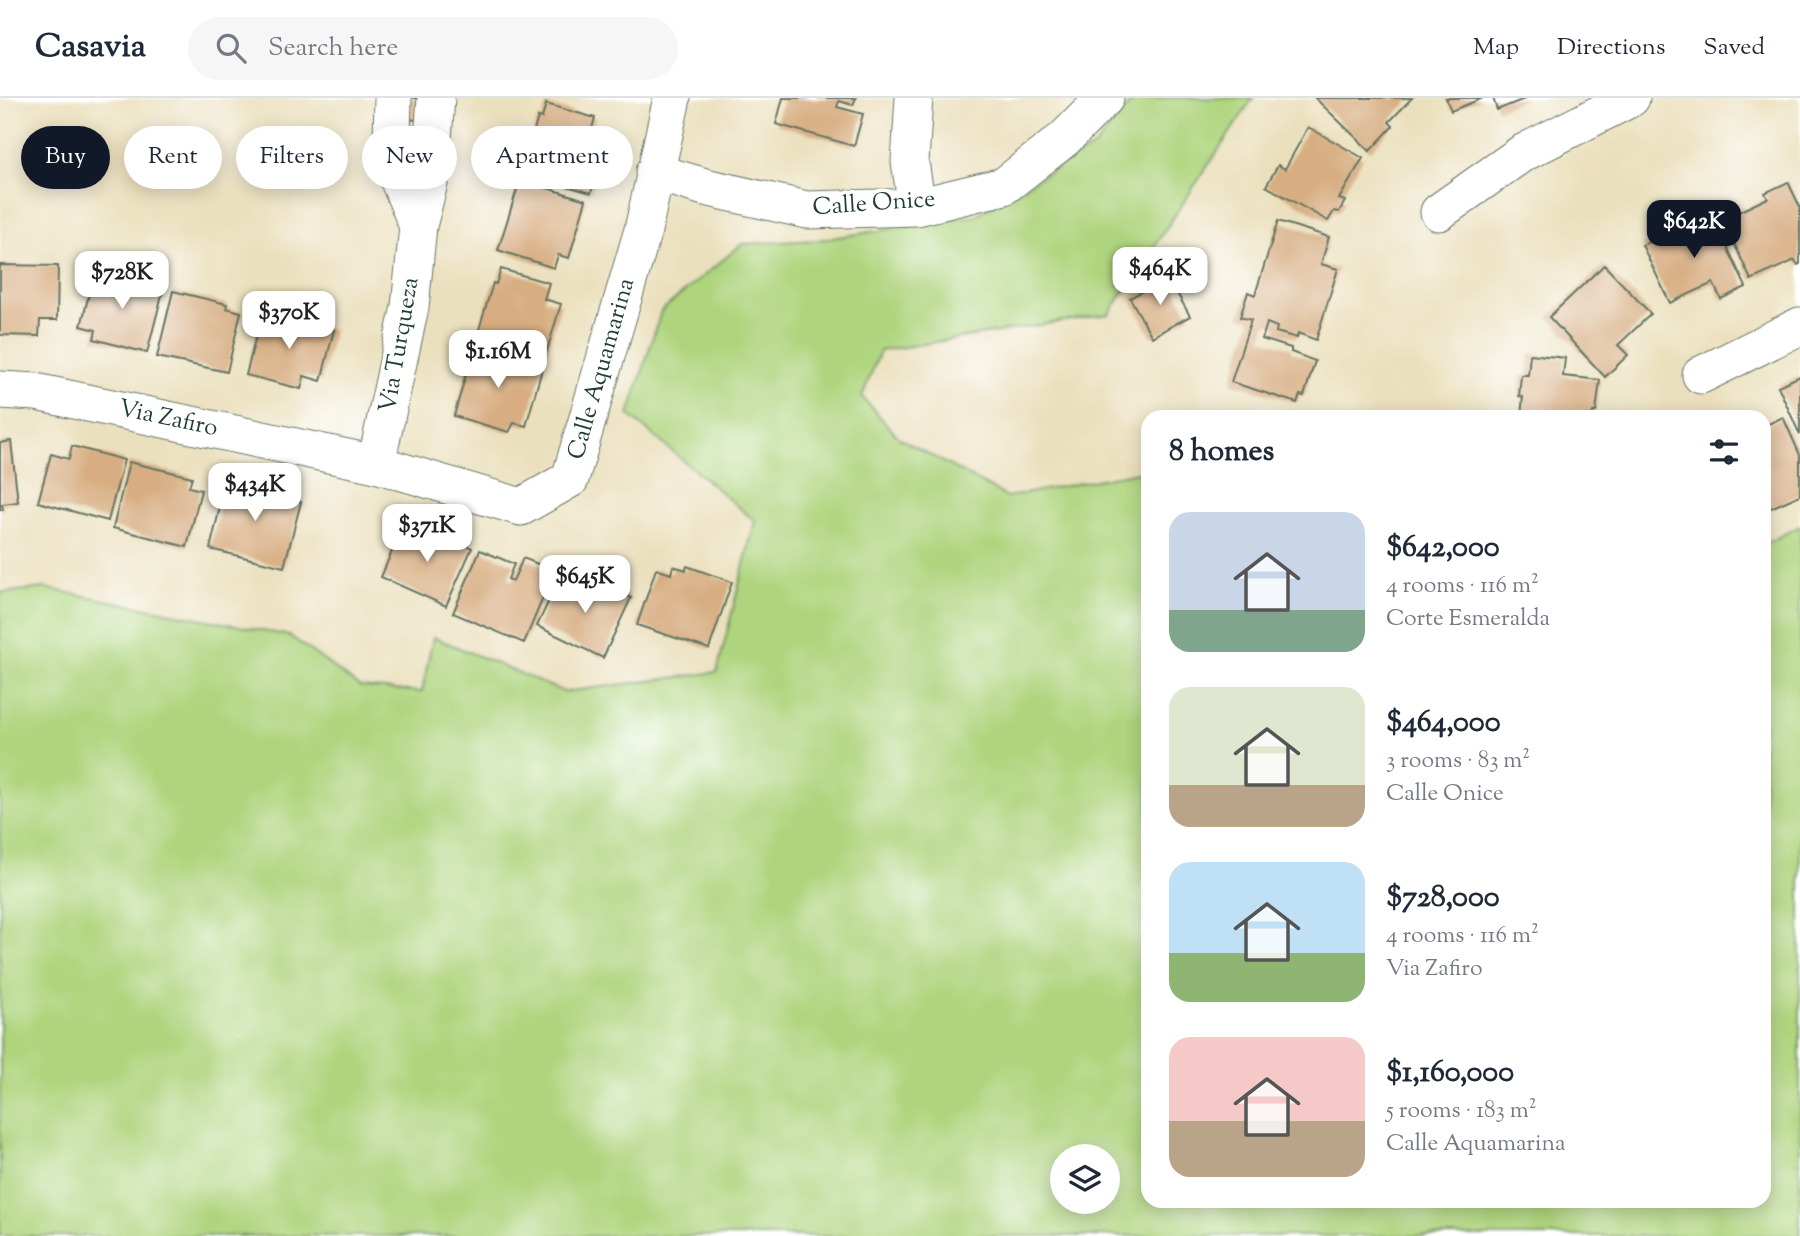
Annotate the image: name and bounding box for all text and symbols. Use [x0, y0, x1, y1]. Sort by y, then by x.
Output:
search box [188, 17, 678, 80]
text: Casavia [35, 24, 146, 72]
icon: search [212, 29, 250, 67]
text: Search here [268, 30, 398, 67]
text: Map [1473, 31, 1519, 65]
text: Directions [1557, 31, 1665, 65]
text: Saved [1703, 31, 1765, 65]
chip: Buy [21, 126, 110, 189]
chip: Rent [124, 126, 222, 189]
chip: Filters [236, 126, 348, 189]
chip: New [362, 126, 457, 189]
chip: Apartment [471, 126, 633, 189]
street label: Calle Onice [812, 183, 936, 225]
pin: $642K [1645, 200, 1743, 260]
text: $642K [1663, 206, 1725, 239]
pin: $464K [1111, 248, 1209, 307]
pin: $728K [73, 252, 171, 311]
text: $464K [1129, 253, 1191, 286]
text: $728K [91, 257, 153, 290]
street label: Calle Aquamarina [560, 274, 644, 464]
street label: Via Turqueza [371, 275, 429, 415]
pin: $370K [240, 292, 338, 351]
text: $370K [258, 297, 320, 330]
pin: $1.16M [441, 330, 555, 390]
text: $1.16M [465, 336, 531, 369]
street label: Via Zafiro [115, 392, 221, 446]
text: 8 homes [1169, 431, 1274, 474]
icon: filters [1705, 433, 1743, 471]
pin: $434K [206, 464, 304, 523]
text: $434K [224, 469, 286, 502]
pin: $371K [378, 504, 476, 564]
text: $371K [398, 510, 456, 543]
text: $642,000 [1386, 527, 1500, 570]
icon: home [1225, 540, 1309, 624]
pin: $645K [536, 556, 634, 615]
text: $645K [555, 561, 615, 594]
text: 4 rooms · 116 m² [1386, 570, 1539, 603]
text: Corte Esmeralda [1386, 603, 1550, 636]
text: $464,000 [1386, 702, 1501, 745]
icon: home [1225, 715, 1309, 799]
text: 3 rooms · 83 m² [1386, 745, 1530, 778]
text: Calle Onice [1386, 778, 1504, 811]
text: $728,000 [1386, 877, 1500, 920]
icon: home [1225, 890, 1309, 974]
text: 4 rooms · 116 m² [1386, 920, 1539, 953]
text: Via Zafiro [1386, 953, 1482, 986]
text: $1,160,000 [1386, 1052, 1514, 1095]
icon: home [1225, 1065, 1309, 1149]
text: 5 rooms · 183 m² [1386, 1095, 1537, 1128]
text: Calle Aquamarina [1386, 1128, 1566, 1161]
map controls [1050, 1144, 1120, 1214]
button: layers [1050, 1144, 1120, 1214]

